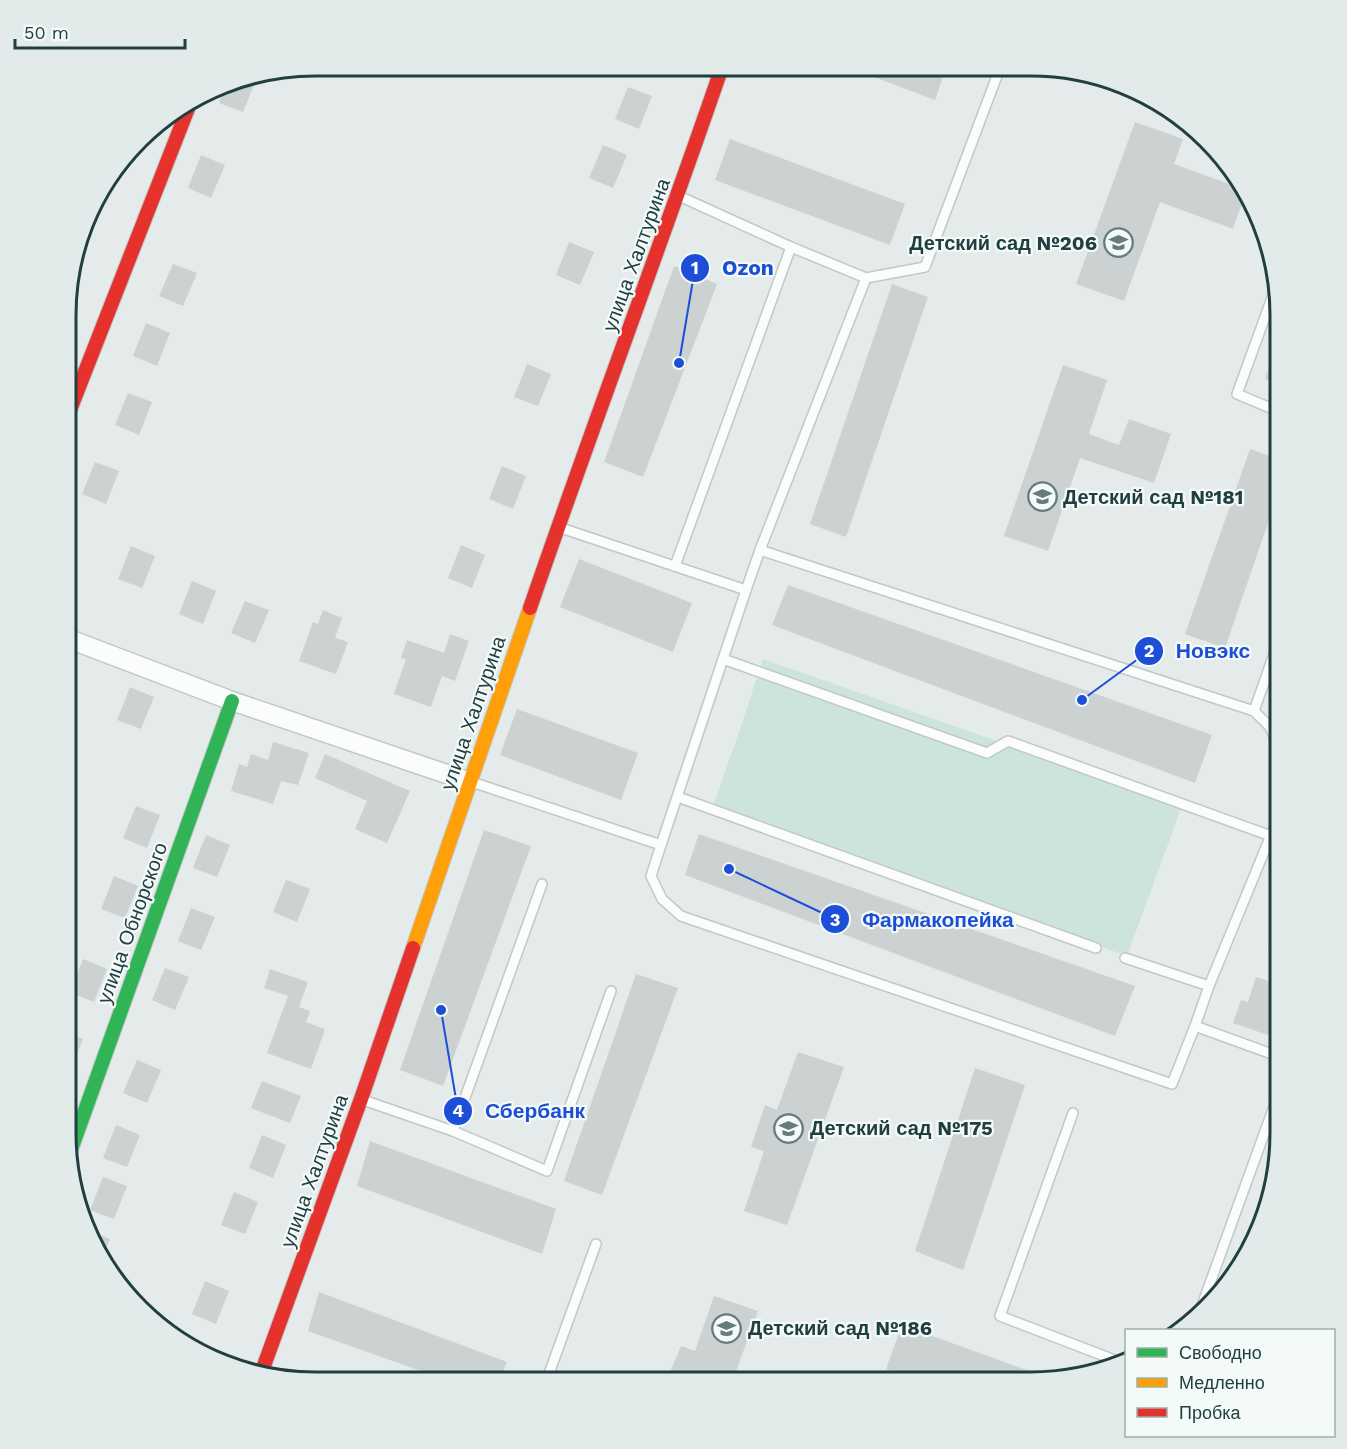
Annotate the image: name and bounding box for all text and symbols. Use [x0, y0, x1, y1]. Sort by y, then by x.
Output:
scale bar [15, 12, 184, 50]
text: 50 m [24, 22, 69, 43]
street label: улица Халтурина [597, 174, 675, 335]
school or university icon: Детский сад №206 [1102, 227, 1134, 259]
place label: Детский сад №206 [909, 231, 1097, 255]
callout: Ozon [680, 248, 786, 287]
text: Ozon [722, 255, 774, 280]
text: 1 [691, 257, 699, 278]
school or university icon: Детский сад №181 [1026, 481, 1058, 513]
place label: Детский сад №181 [1063, 485, 1243, 509]
callout: Новэкс [1134, 631, 1263, 670]
street label: улица Халтурина [435, 632, 511, 793]
text: Новэкс [1176, 638, 1251, 663]
text: 2 [1144, 640, 1154, 661]
street label: улица Обнорского [92, 839, 172, 1007]
callout: Фармакопейка [820, 900, 1026, 939]
text: Фармакопейка [862, 907, 1014, 932]
text: 3 [830, 909, 840, 930]
street label: улица Халтурина [275, 1090, 353, 1251]
callout: Сбербанк [443, 1092, 597, 1131]
text: Сбербанк [485, 1098, 586, 1123]
text: 4 [452, 1100, 464, 1121]
school or university icon: Детский сад №175 [773, 1112, 805, 1144]
place label: Детский сад №175 [810, 1116, 993, 1140]
school or university icon: Детский сад №186 [711, 1312, 743, 1344]
place label: Детский сад №186 [748, 1316, 932, 1340]
legend [1125, 1329, 1335, 1437]
text: Свободно [1179, 1342, 1262, 1363]
text: Медленно [1179, 1372, 1265, 1393]
text: Пробка [1179, 1402, 1242, 1423]

